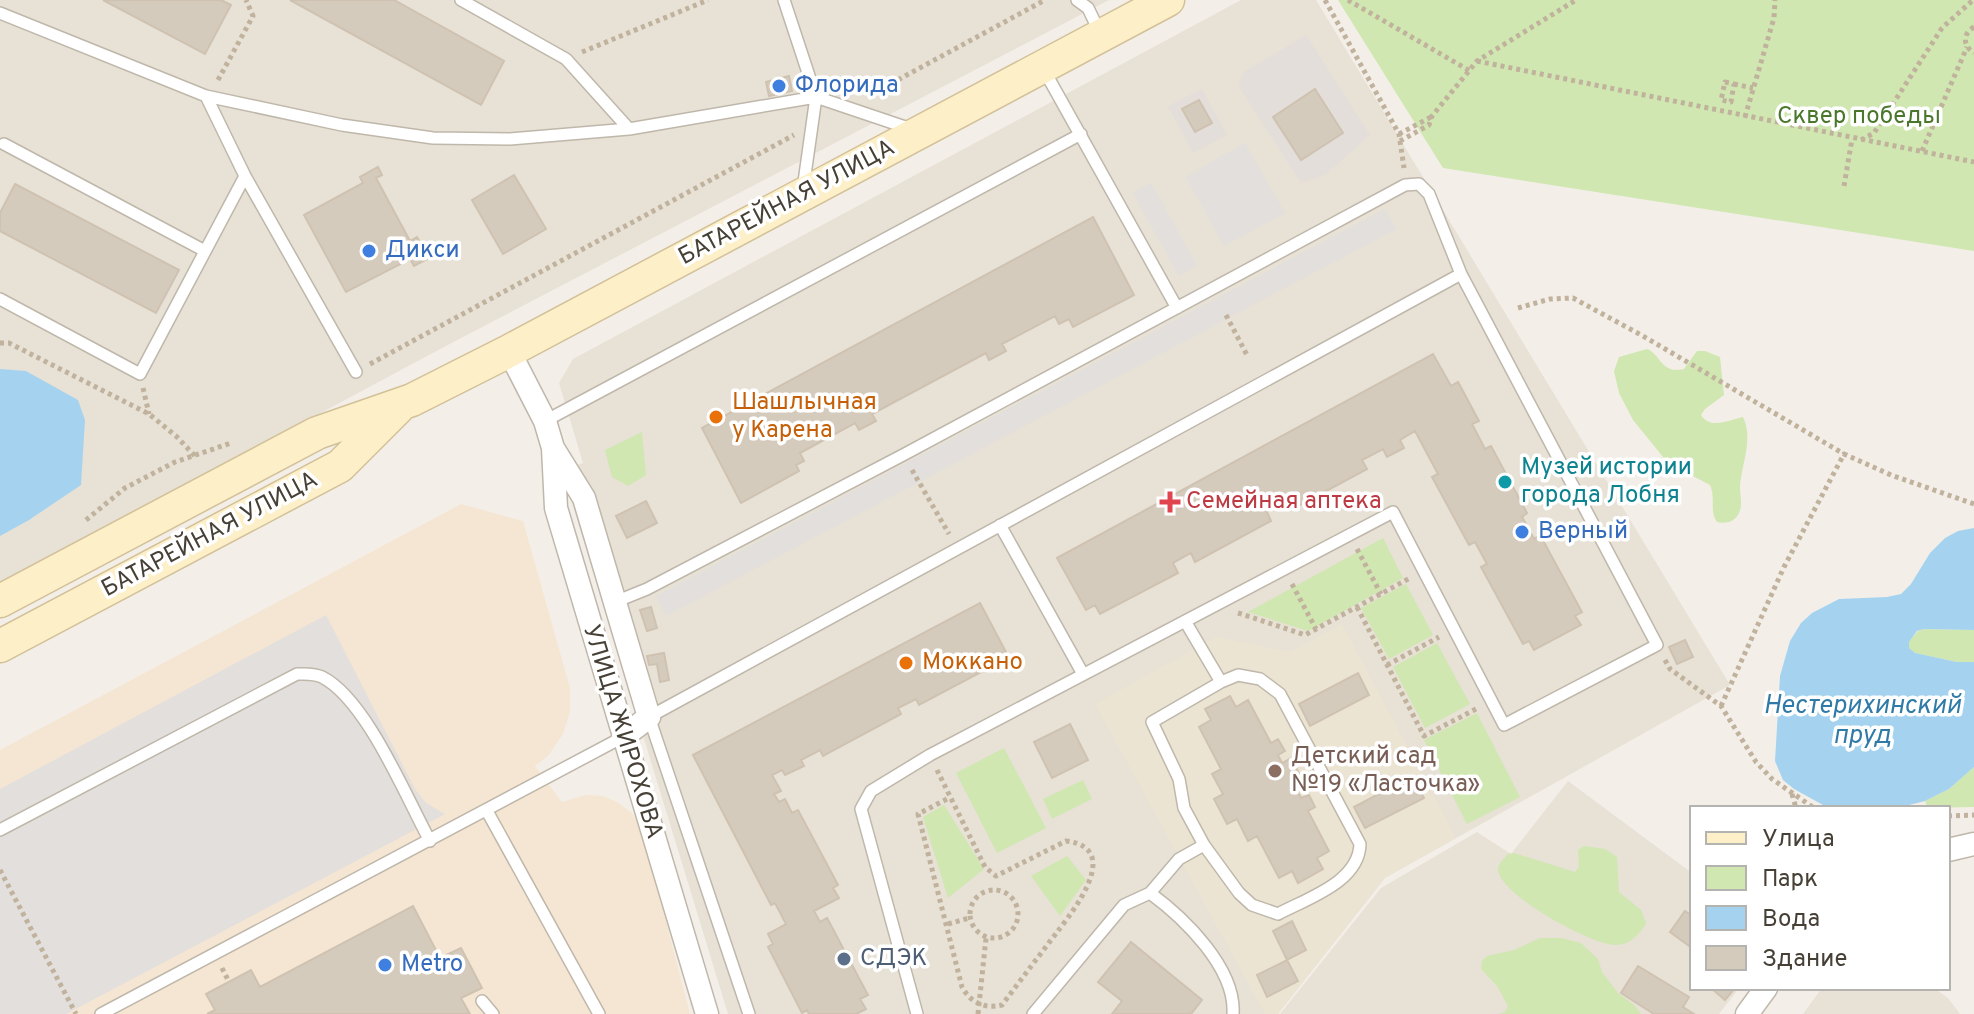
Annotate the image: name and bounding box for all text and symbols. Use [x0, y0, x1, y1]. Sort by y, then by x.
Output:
place label: Флорида [795, 71, 899, 101]
marker: Флорида [770, 77, 788, 95]
park label: Сквер победы [1777, 102, 1941, 132]
street label: БАТАРЕЙНАЯ УЛИЦА [673, 132, 900, 273]
place label: Дикси [385, 236, 460, 266]
marker: Дикси [360, 242, 378, 260]
place label: Шашлычная у Карена [732, 388, 877, 446]
marker: Шашлычная у Карена [707, 408, 725, 426]
place label: Музей истории города Лобня [1521, 453, 1692, 511]
street label: БАТАРЕЙНАЯ УЛИЦА [96, 464, 323, 605]
marker: Музей истории города Лобня [1496, 473, 1514, 491]
place label: Семейная аптека [1186, 487, 1382, 517]
marker: Семейная аптека [1161, 493, 1179, 511]
place label: Верный [1538, 517, 1628, 547]
marker: Верный [1513, 523, 1531, 541]
street label: УЛИЦА ЖИРОХОВА [575, 621, 669, 843]
place label: Моккано [922, 648, 1023, 678]
marker: Моккано [897, 654, 915, 672]
water label: Нестерихинский пруд [1763, 690, 1962, 753]
place label: Детский сад №19 «Ласточка» [1291, 742, 1480, 800]
marker: Детский сад №19 «Ласточка» [1266, 762, 1284, 780]
legend [1690, 806, 1950, 990]
text: Улица [1762, 825, 1835, 855]
text: Парк [1762, 865, 1818, 895]
text: Вода [1762, 905, 1820, 935]
place label: СДЭК [860, 944, 927, 974]
text: Здание [1762, 945, 1848, 975]
place label: Metro [401, 950, 463, 980]
marker: СДЭК [835, 950, 853, 968]
marker: Metro [376, 956, 394, 974]

